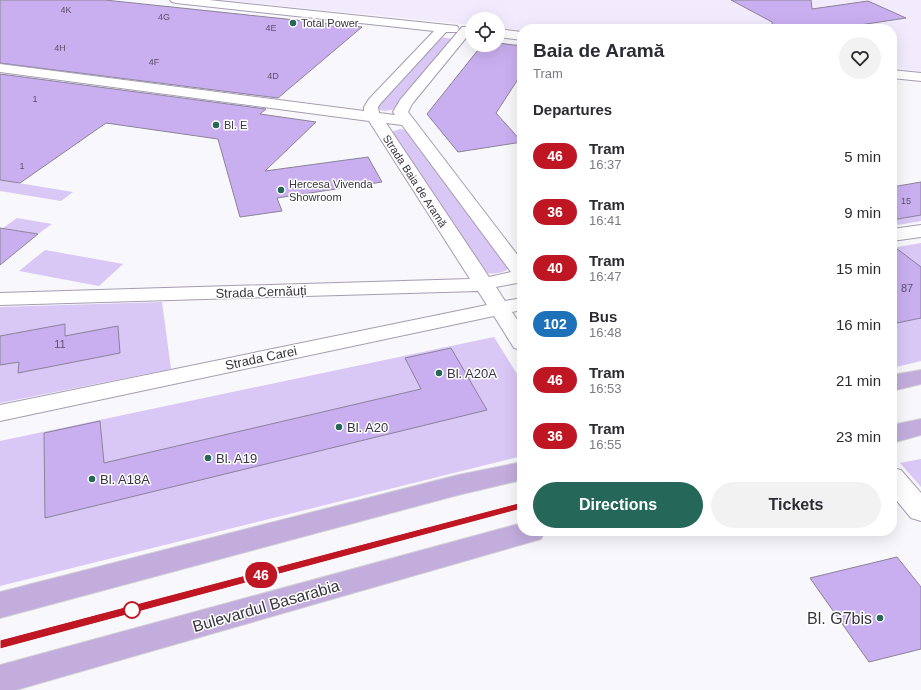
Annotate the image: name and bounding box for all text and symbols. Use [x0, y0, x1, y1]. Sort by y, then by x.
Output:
house number: 4K [60, 5, 72, 15]
house number: 4G [158, 12, 170, 22]
map controls [465, 12, 505, 52]
button: locate [465, 12, 505, 52]
place label: Total Power [301, 17, 359, 29]
marker: Total Power [288, 18, 298, 28]
house number: 4E [265, 23, 277, 33]
button: heart [839, 37, 881, 79]
text: Baia de Aramă [533, 40, 664, 61]
house number: 4H [54, 43, 66, 53]
house number: 4F [149, 57, 160, 67]
text: Tram [533, 66, 563, 81]
house number: 4D [267, 71, 279, 81]
house number: 1 [32, 94, 38, 104]
text: Departures [533, 101, 612, 118]
place label: Bl. E [224, 119, 247, 131]
marker: Bl. E [211, 120, 221, 130]
street label: Strada Baia de Aramă [381, 133, 450, 230]
text: Tram [589, 140, 625, 157]
text: 46 [547, 148, 563, 164]
text: 5 min [844, 148, 881, 165]
text: 16:37 [589, 157, 622, 172]
house number: 1 [19, 161, 25, 171]
place label: Hercesa Vivenda Showroom [289, 178, 373, 203]
marker: Hercesa Vivenda Showroom [276, 185, 286, 195]
text: Tram [589, 196, 625, 213]
house number: 15 [901, 196, 911, 206]
text: 36 [547, 204, 563, 220]
text: 9 min [844, 204, 881, 221]
text: 16:41 [589, 213, 622, 228]
text: Tram [589, 252, 625, 269]
text: 40 [547, 260, 563, 276]
text: 15 min [836, 260, 881, 277]
text: 16:47 [589, 269, 622, 284]
house number: 87 [901, 282, 913, 294]
street label: Strada Cernăuți [215, 283, 307, 301]
text: Bus [589, 308, 617, 325]
text: 102 [543, 316, 567, 332]
text: 16 min [836, 316, 881, 333]
text: 16:48 [589, 325, 622, 340]
house number: 11 [54, 338, 66, 350]
street label: Strada Carei [224, 343, 298, 373]
text: Tram [589, 364, 625, 381]
place label: Bl. A20A [447, 366, 497, 381]
marker: Bl. A20A [434, 368, 444, 378]
text: 46 [547, 372, 563, 388]
text: 21 min [836, 372, 881, 389]
text: 16:53 [589, 381, 622, 396]
place label: Bl. A20 [347, 420, 388, 435]
text: Tram [589, 420, 625, 437]
marker: Bl. A20 [334, 422, 344, 432]
text: 36 [547, 428, 563, 444]
text: 23 min [836, 428, 881, 445]
text: 16:55 [589, 437, 622, 452]
place label: Bl. A19 [216, 451, 257, 466]
marker: Bl. A19 [203, 453, 213, 463]
place label: Bl. A18A [100, 472, 150, 487]
marker: Bl. A18A [87, 474, 97, 484]
button: Directions [533, 482, 703, 528]
button: Tickets [711, 482, 881, 528]
line badge: 46 [243, 562, 279, 588]
text: 46 [253, 567, 269, 583]
street label: Bulevardul Basarabia [191, 577, 342, 635]
unlabelled marker [123, 601, 141, 619]
place label: Bl. G7bis [807, 610, 872, 627]
marker: Bl. G7bis [875, 613, 885, 623]

